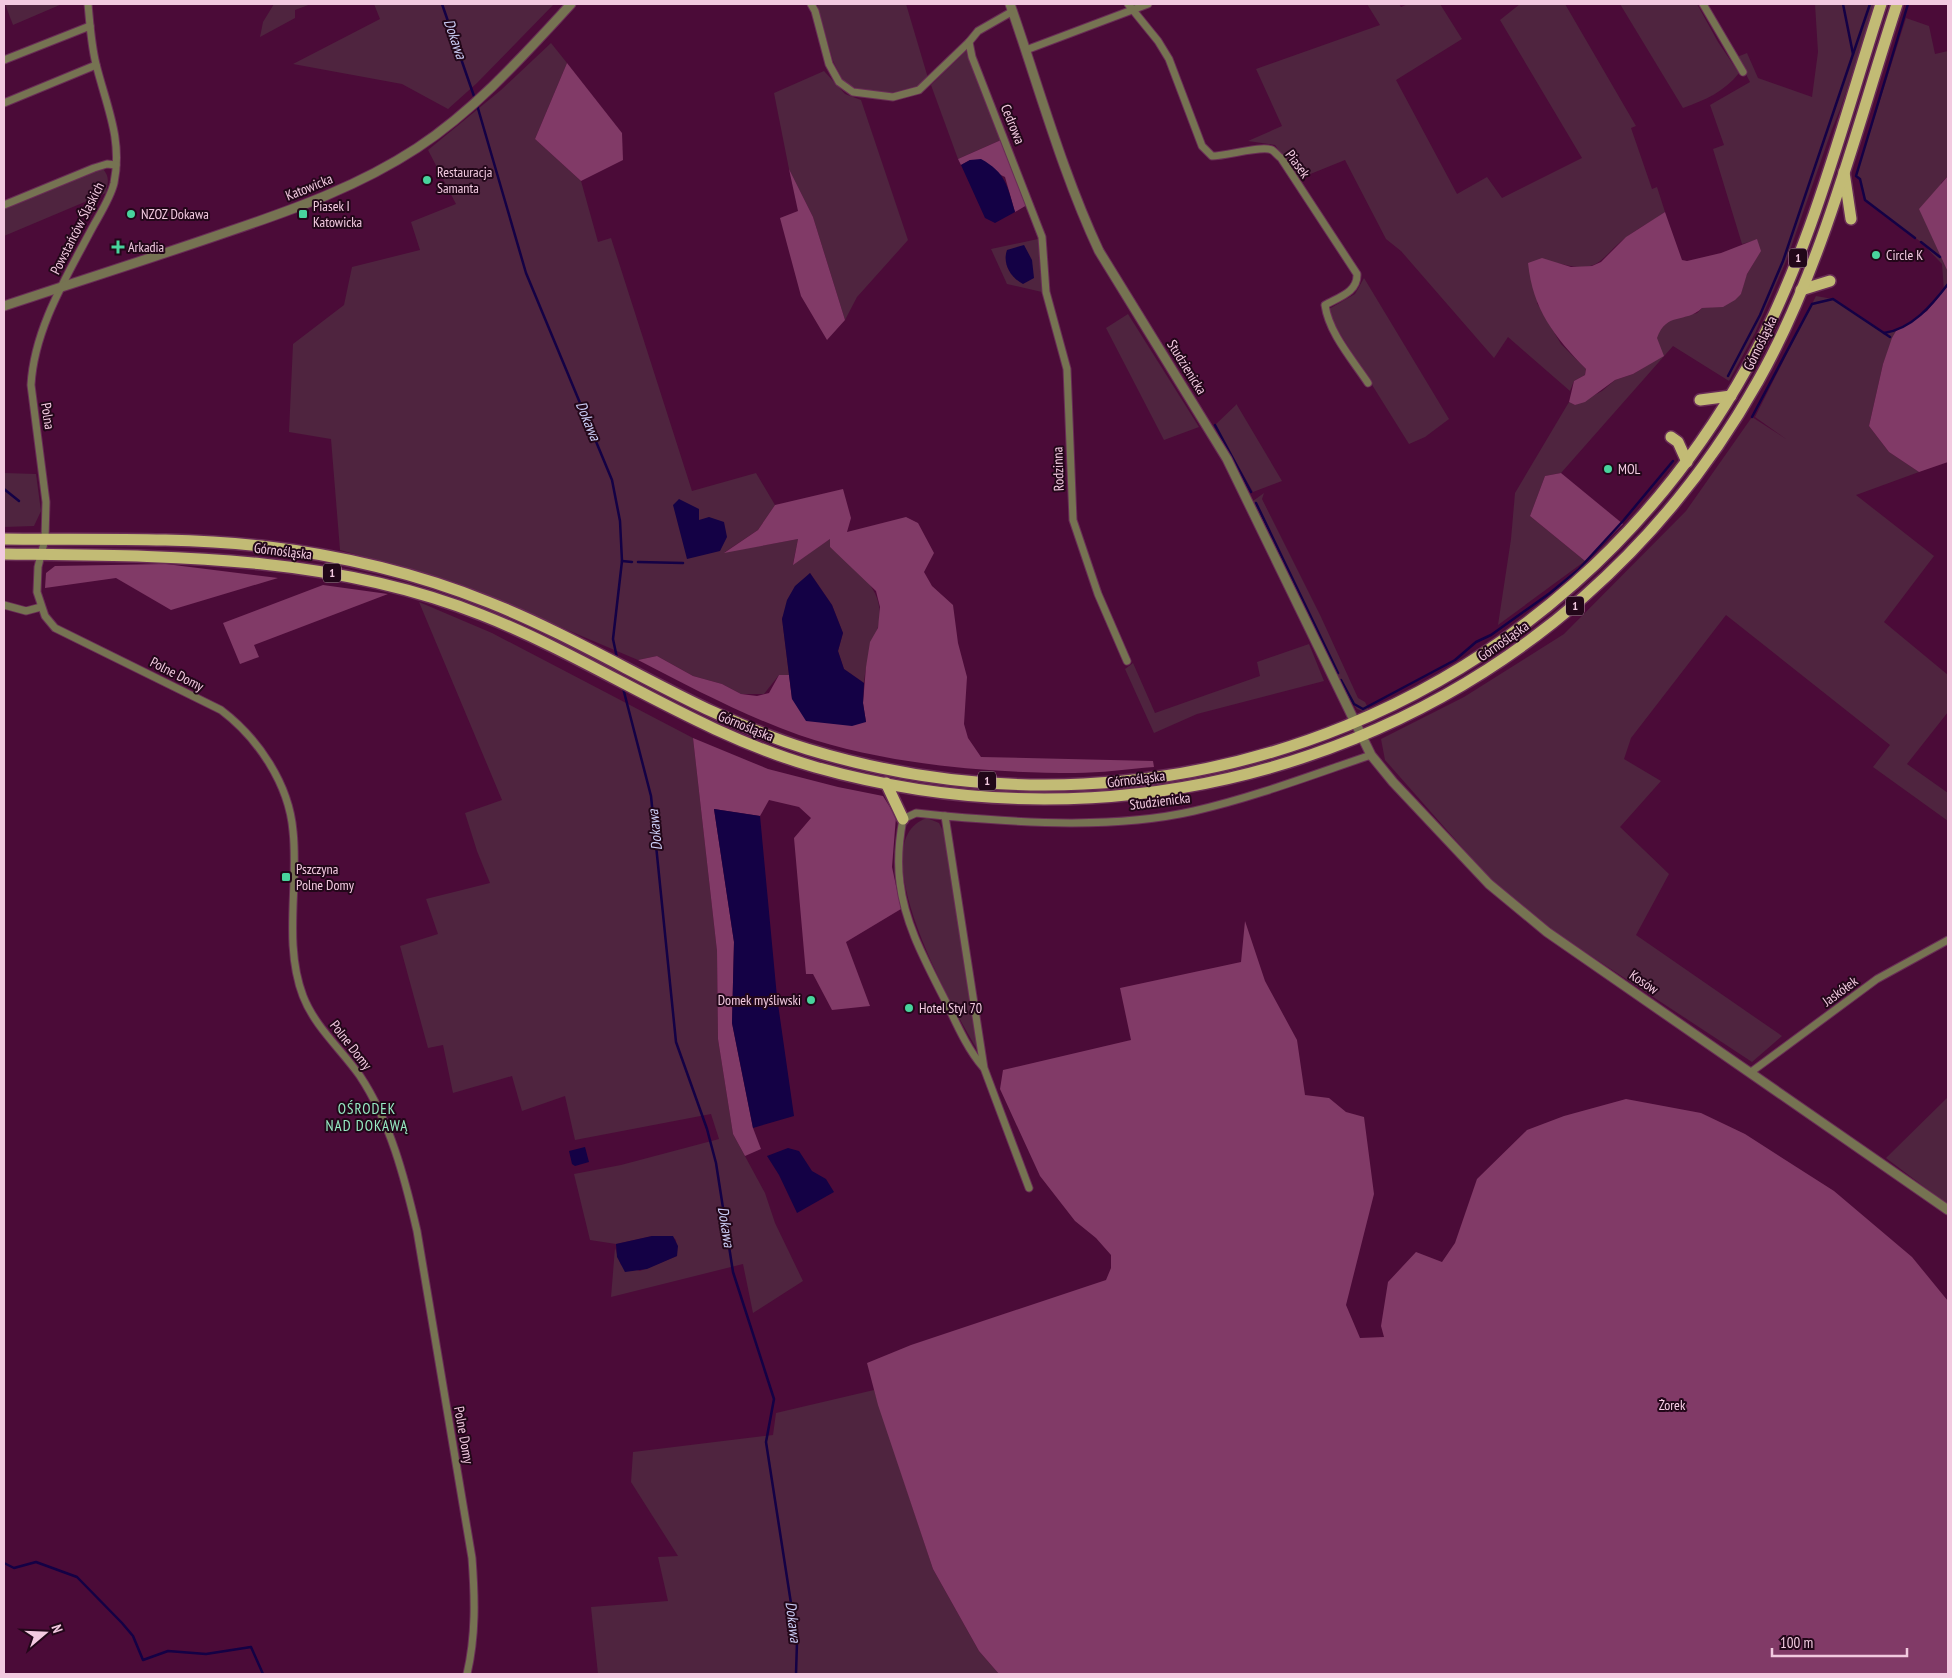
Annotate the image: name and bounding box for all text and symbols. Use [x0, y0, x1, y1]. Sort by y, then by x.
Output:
water label: Dokawa [440, 16, 471, 62]
street label: Cedrowa [997, 101, 1029, 147]
street label: Piasek [1282, 146, 1315, 182]
place label: Restauracja Samanta [437, 163, 492, 197]
street label: Katowicka [283, 169, 335, 205]
marker: Restauracja Samanta [421, 174, 433, 186]
street label: Powstańców Śląskich [46, 179, 108, 277]
place label: Piasek I Katowicka [313, 197, 362, 231]
place label: NZOZ Dokawa [141, 205, 209, 223]
marker: NZOZ Dokawa [125, 208, 137, 220]
marker: Piasek I Katowicka [297, 208, 309, 220]
place label: Arkadia [128, 238, 164, 256]
marker: Arkadia [112, 241, 124, 253]
place label: Circle K [1886, 246, 1923, 264]
road number: 1 [1789, 248, 1807, 268]
marker: Circle K [1870, 249, 1882, 261]
street label: Górnośląska [1739, 313, 1781, 373]
street label: Studzienicka [1163, 336, 1211, 398]
water label: Dokawa [572, 398, 606, 444]
street label: Polna [37, 401, 59, 431]
street label: Rodzinna [1048, 447, 1068, 491]
place label: MOL [1618, 460, 1641, 478]
marker: MOL [1602, 463, 1614, 475]
street label: Górnośląska [253, 539, 313, 563]
road number: 1 [323, 564, 341, 582]
road number: 1 [1566, 596, 1584, 616]
street label: Górnośląska [1474, 617, 1532, 665]
street label: Polne Domy [147, 653, 208, 695]
street label: Górnośląska [716, 707, 776, 745]
street label: Górnośląska [1106, 767, 1166, 791]
road number: 1 [978, 771, 996, 790]
street label: Studzienicka [1129, 788, 1191, 814]
water label: Dokawa [643, 808, 666, 851]
place label: Pszczyna Polne Domy [296, 860, 355, 894]
marker: Pszczyna Polne Domy [280, 871, 292, 883]
street label: Kosów [1626, 966, 1663, 999]
street label: Jaskółek [1818, 972, 1862, 1010]
place label: Domek myśliwski [718, 991, 801, 1009]
marker: Domek myśliwski [805, 994, 817, 1006]
place label: Hotel Styl 70 [919, 999, 982, 1017]
marker: Hotel Styl 70 [903, 1002, 915, 1014]
street label: Polne Domy [326, 1017, 376, 1074]
district label: OŚRODEK NAD DOKAWĄ [326, 1099, 408, 1135]
water label: Dokawa [714, 1205, 739, 1250]
park label: Żorek [1659, 1396, 1686, 1414]
street label: Polne Domy [450, 1405, 478, 1466]
water label: Dokawa [782, 1600, 806, 1644]
north arrow [20, 1608, 70, 1658]
text: N [48, 1622, 67, 1635]
scale bar [1772, 1626, 1907, 1658]
text: 100 m [1780, 1633, 1813, 1652]

